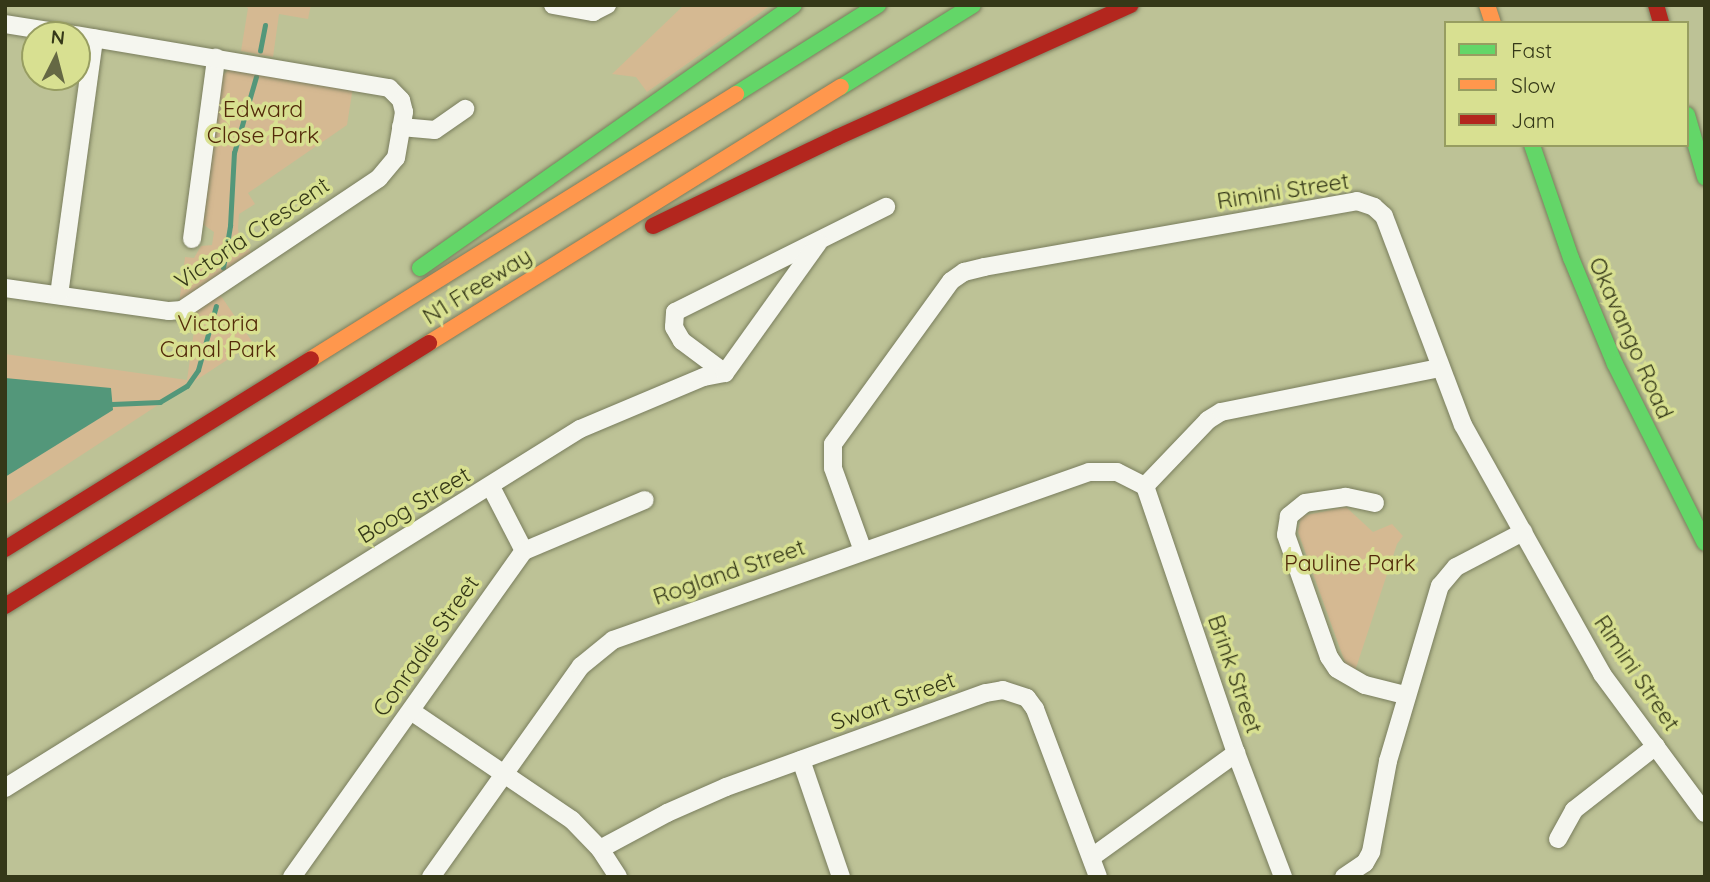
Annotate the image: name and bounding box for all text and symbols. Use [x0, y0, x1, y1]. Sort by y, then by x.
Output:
north arrow [21, 21, 91, 91]
legend [1444, 21, 1689, 147]
text: N [50, 24, 66, 50]
text: Fast [1511, 37, 1552, 63]
text: Slow [1511, 72, 1556, 98]
park label: Edward Close Park [207, 95, 319, 149]
text: Jam [1511, 107, 1555, 133]
street label: Rimini Street [1215, 167, 1351, 215]
street label: Victoria Crescent [169, 171, 335, 295]
street label: N1 Freeway [418, 242, 536, 330]
street label: Okavango Road [1583, 253, 1679, 423]
park label: Victoria Canal Park [160, 309, 276, 363]
street label: Boog Street [353, 461, 475, 549]
street label: Rogland Street [649, 533, 809, 611]
park label: Pauline Park [1284, 549, 1416, 577]
street label: Conradie Street [367, 570, 485, 722]
street label: Rimini Street [1588, 610, 1686, 736]
street label: Brink Street [1202, 611, 1268, 737]
street label: Swart Street [827, 666, 959, 736]

